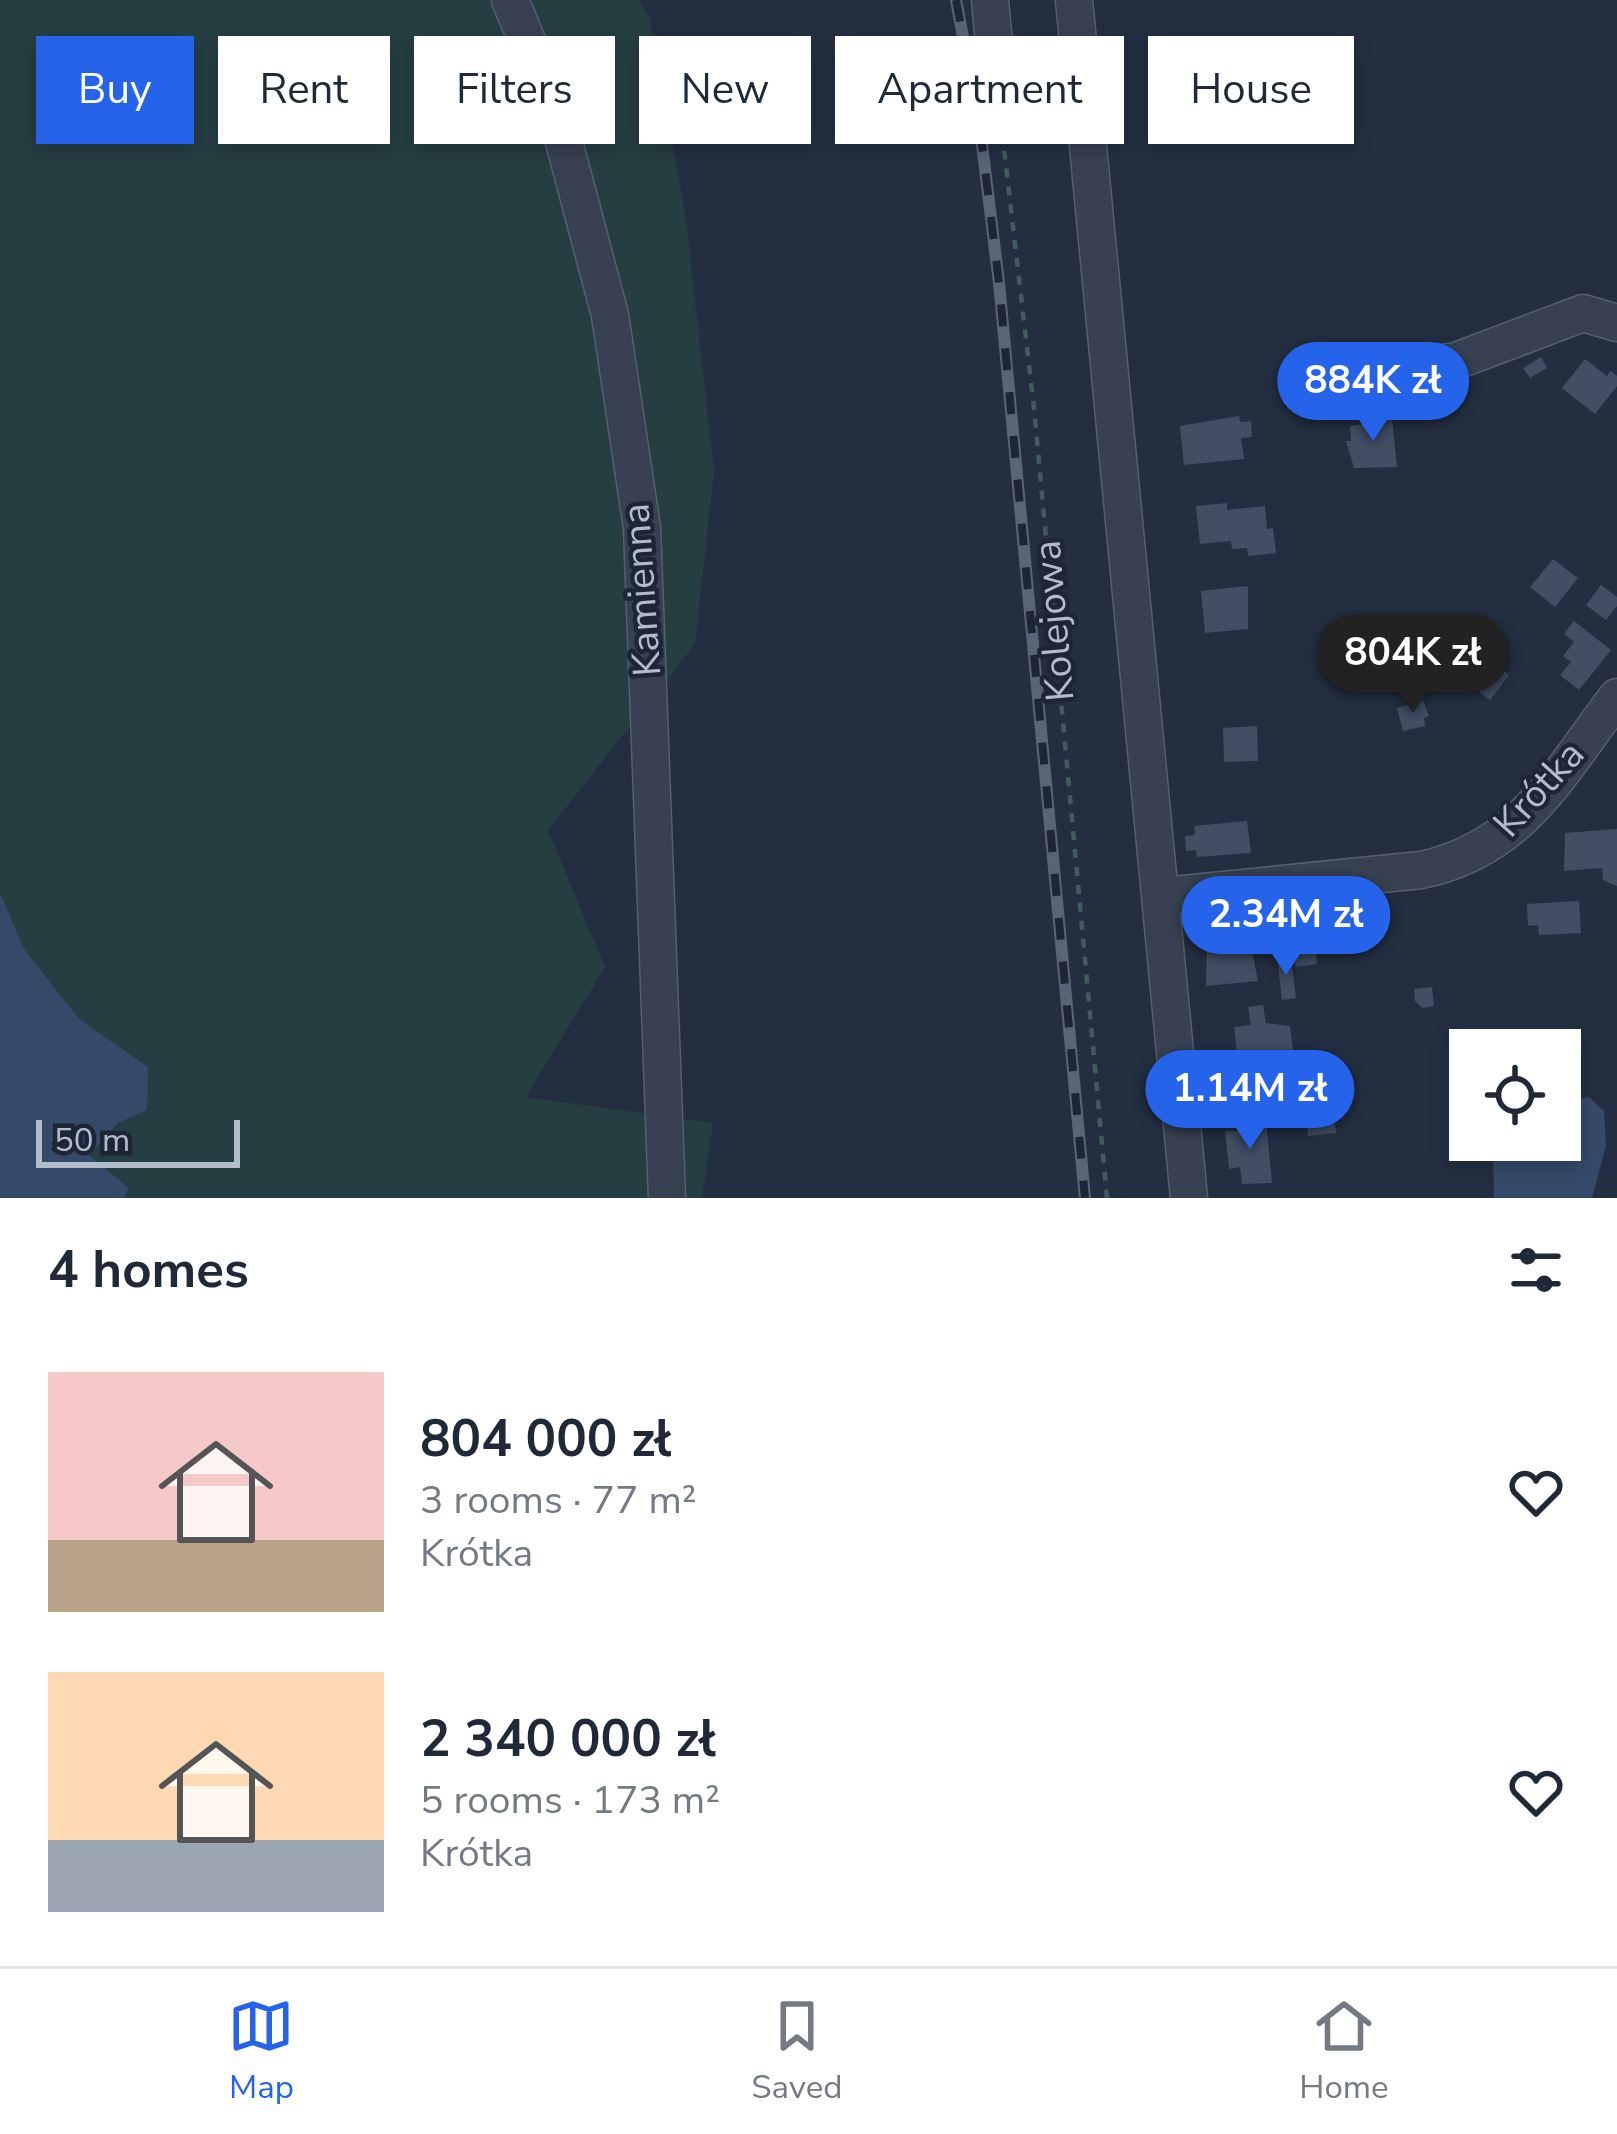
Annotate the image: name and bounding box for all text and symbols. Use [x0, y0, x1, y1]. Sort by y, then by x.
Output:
chip: Buy [36, 36, 194, 144]
chip: Rent [218, 36, 390, 144]
chip: Filters [414, 36, 615, 144]
chip: New [639, 36, 811, 144]
chip: Apartment [835, 36, 1124, 144]
chip: House [1148, 36, 1354, 144]
pin: 884K zł [1262, 342, 1484, 444]
text: 884K zł [1304, 354, 1442, 407]
street label: Kamienna [610, 502, 674, 678]
street label: Kolejowa [1021, 538, 1087, 704]
pin: 804K zł [1302, 614, 1524, 716]
text: 804K zł [1344, 626, 1482, 679]
street label: Krótka [1481, 729, 1597, 849]
pin: 2.34M zł [1162, 876, 1410, 978]
text: 2.34M zł [1208, 888, 1364, 941]
map controls [1449, 1029, 1581, 1161]
button: locate [1449, 1029, 1581, 1161]
pin: 1.14M zł [1126, 1050, 1374, 1152]
text: 1.14M zł [1172, 1062, 1328, 1115]
scale bar [36, 1114, 240, 1167]
text: 50 m [54, 1118, 130, 1163]
text: 4 homes [48, 1235, 249, 1305]
icon: filters [1503, 1237, 1569, 1303]
text: 804 000 zł [420, 1404, 672, 1474]
icon: home [144, 1420, 288, 1564]
icon: heart [1503, 1459, 1569, 1525]
text: 3 rooms · 77 m² [420, 1474, 697, 1527]
text: Krótka [420, 1527, 533, 1580]
text: 2 340 000 zł [420, 1704, 716, 1774]
icon: home [144, 1720, 288, 1864]
icon: heart [1503, 1759, 1569, 1825]
text: 5 rooms · 173 m² [420, 1774, 720, 1827]
text: Krótka [420, 1827, 533, 1880]
tab: Map [228, 1993, 294, 2110]
tab: Saved [751, 1993, 842, 2110]
tab: Home [1299, 1993, 1389, 2110]

